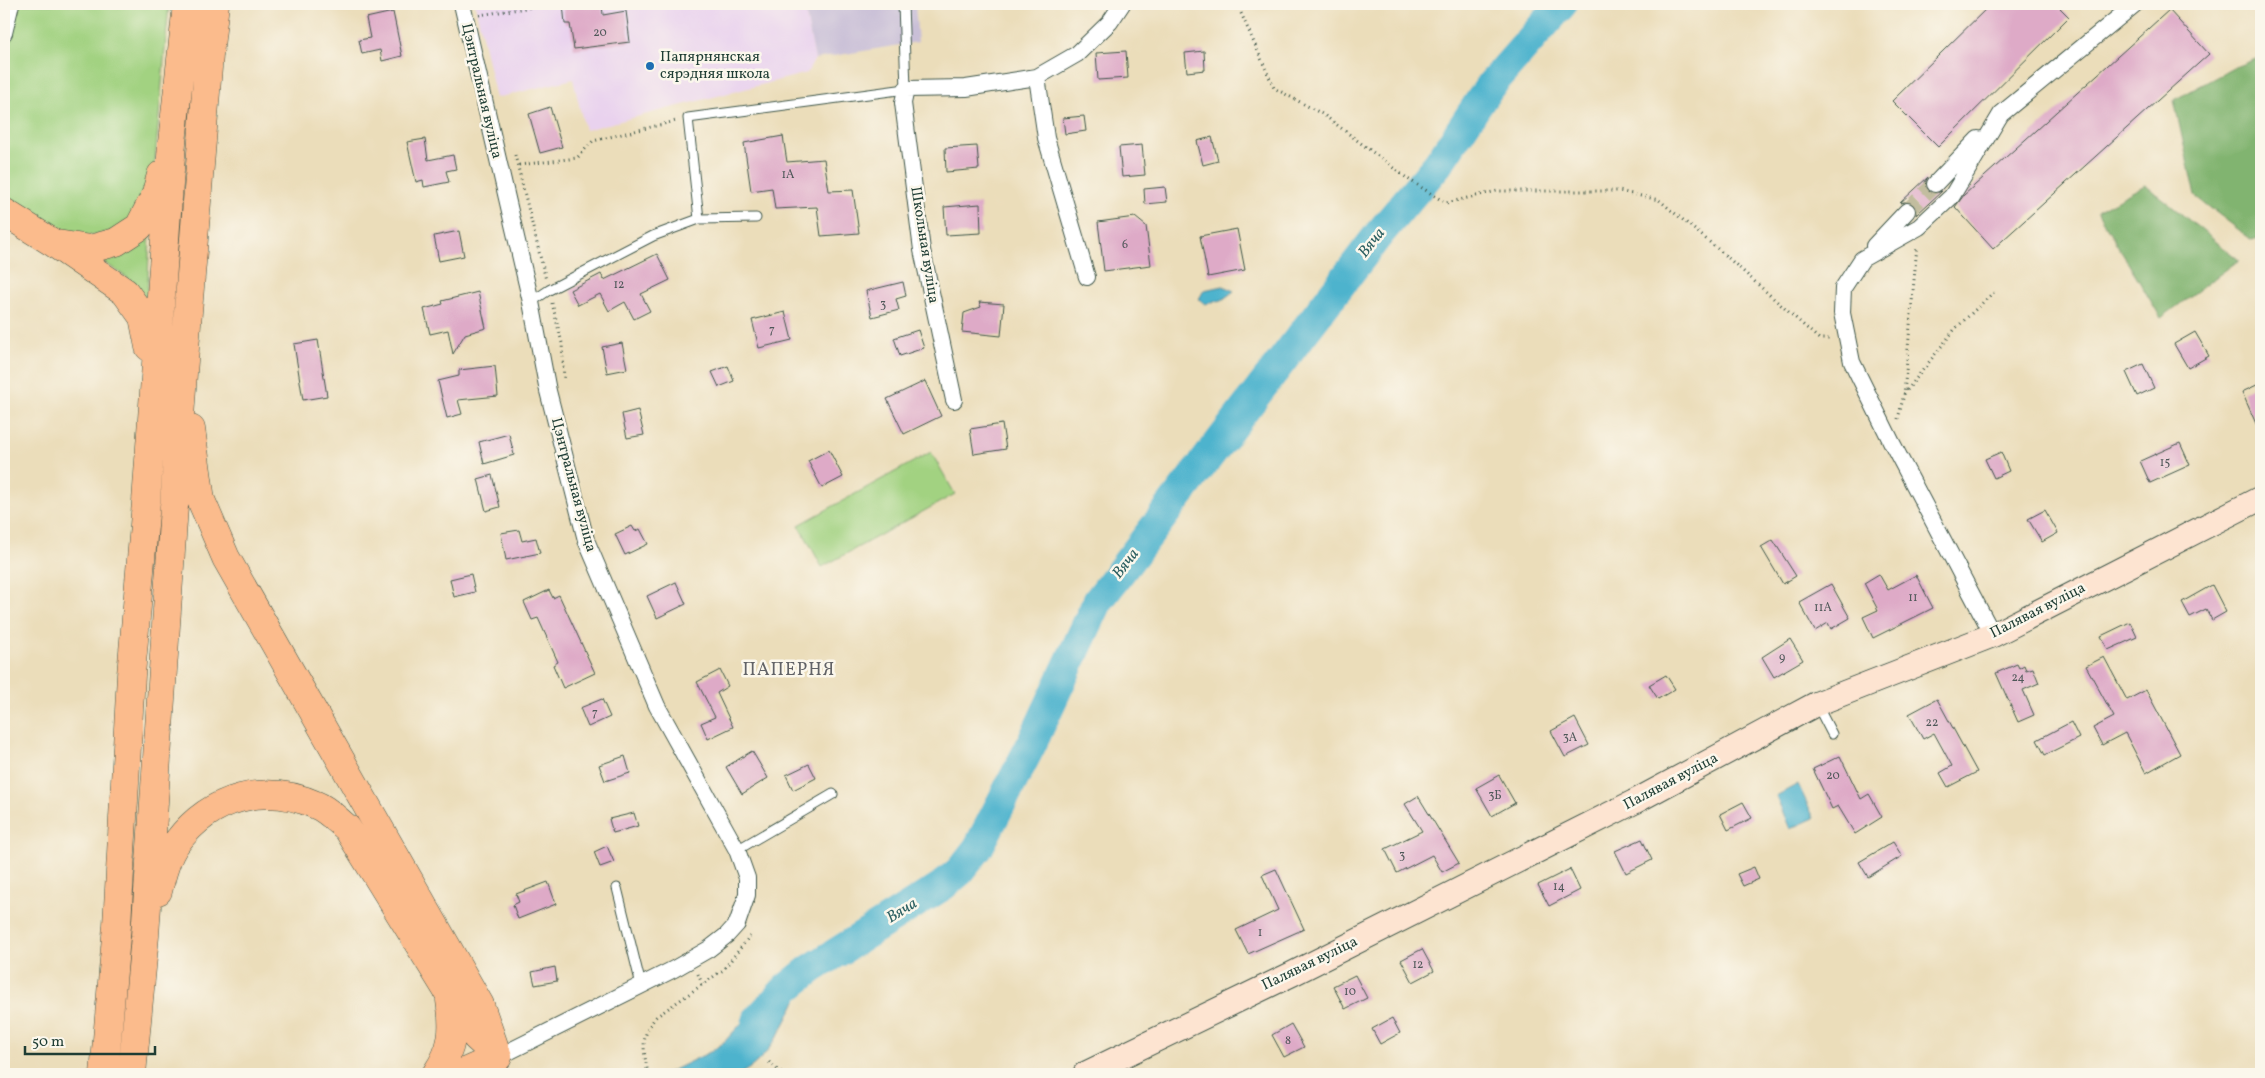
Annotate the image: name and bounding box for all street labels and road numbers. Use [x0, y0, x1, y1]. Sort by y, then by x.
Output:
street label: Цэнтральная вуліца [455, 21, 507, 161]
street label: Школьная вуліца [904, 185, 944, 305]
street label: Цэнтральная вуліца [545, 415, 601, 555]
street label: Палявая вуліца [1987, 578, 2089, 644]
street label: Палявая вуліца [1620, 748, 1722, 816]
street label: Палявая вуліца [1258, 932, 1362, 996]

